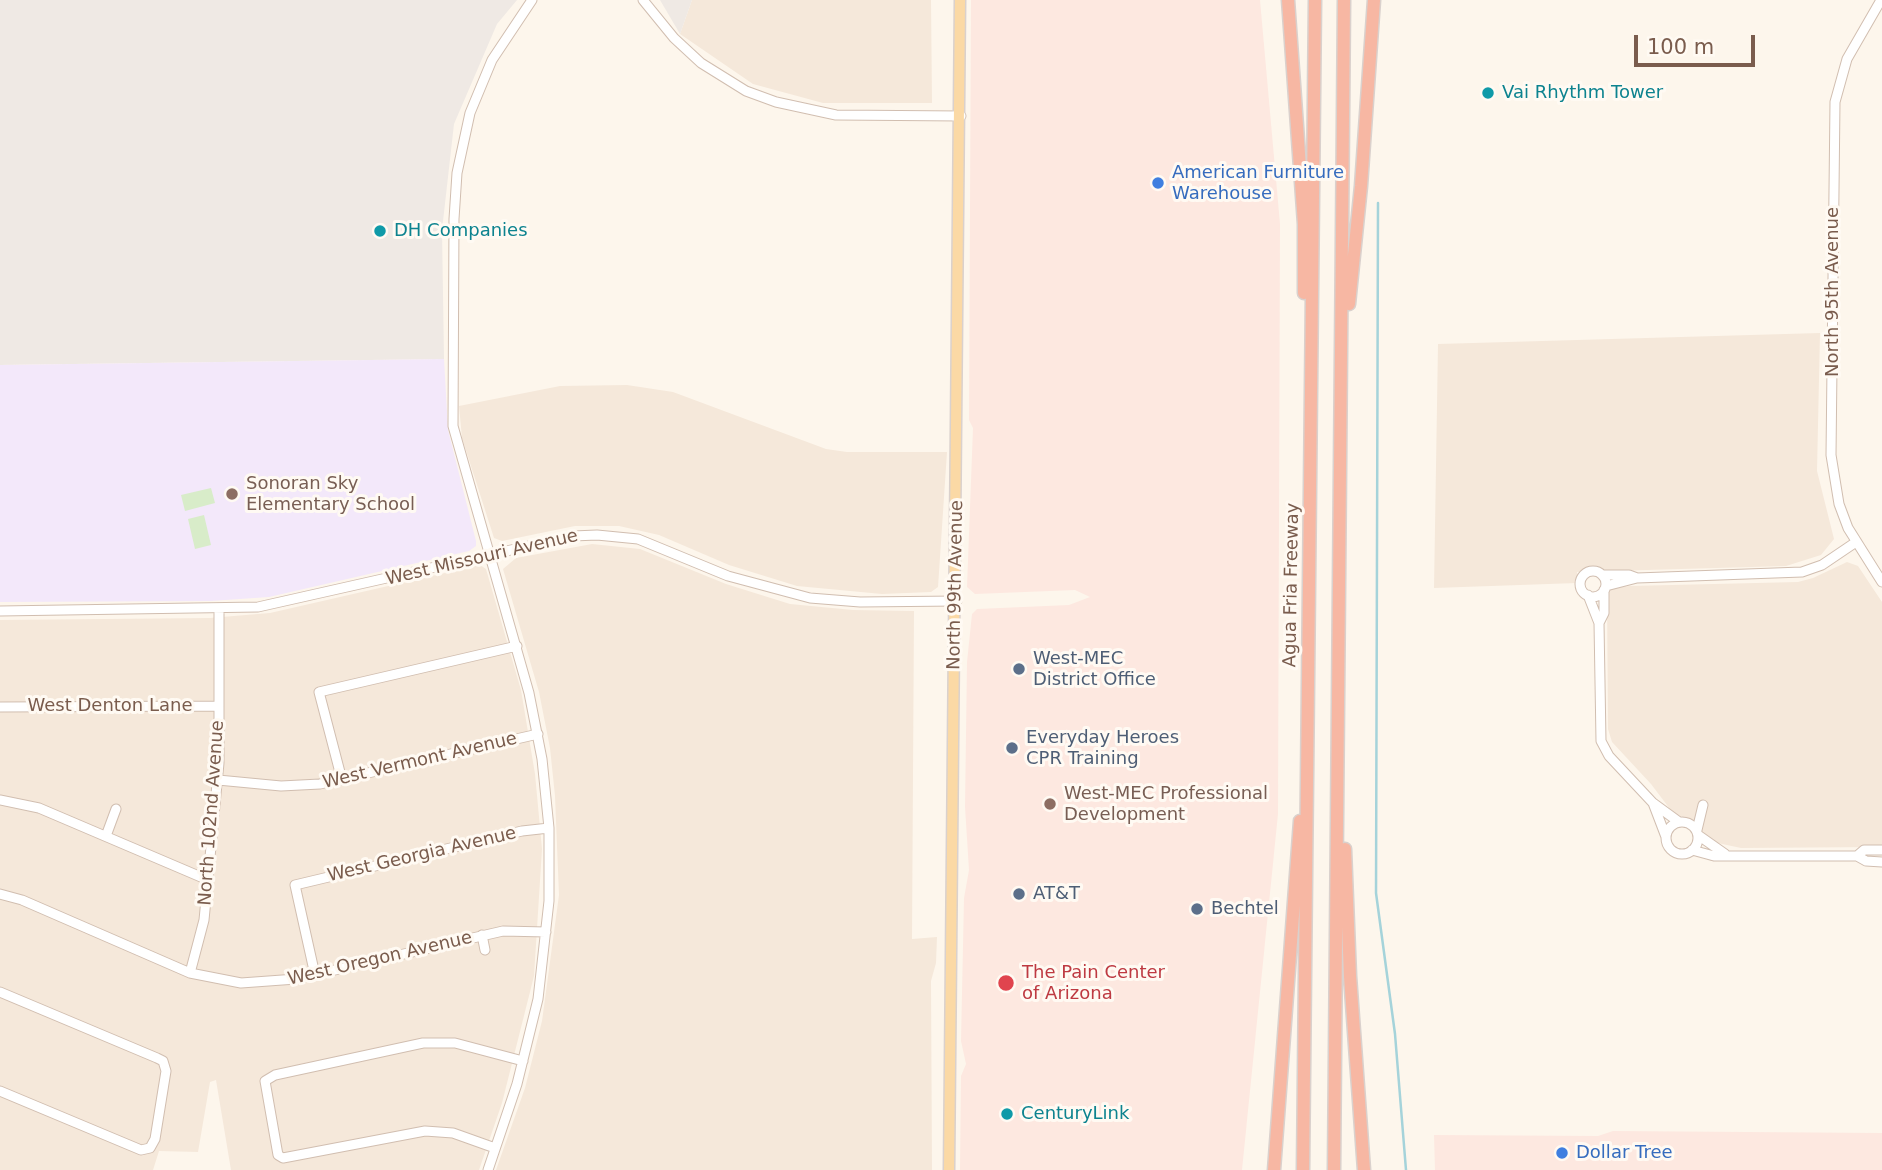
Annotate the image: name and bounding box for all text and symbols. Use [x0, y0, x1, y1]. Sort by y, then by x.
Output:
scale bar [1637, 21, 1758, 65]
text: 100 m [1647, 35, 1714, 59]
place label: Vai Rhythm Tower [1502, 82, 1663, 104]
marker: Vai Rhythm Tower [1480, 85, 1496, 101]
place label: American Furniture Warehouse [1172, 162, 1344, 204]
marker: American Furniture Warehouse [1150, 175, 1166, 191]
street label: North 95th Avenue [1822, 207, 1844, 377]
place label: DH Companies [394, 220, 528, 242]
marker: DH Companies [372, 223, 388, 239]
place label: Sonoran Sky Elementary School [246, 473, 415, 516]
marker: Sonoran Sky Elementary School [224, 486, 240, 502]
street label: North 99th Avenue [944, 500, 968, 670]
street label: Agua Fria Freeway [1280, 502, 1304, 668]
street label: West Missouri Avenue [384, 525, 580, 591]
place label: West-MEC District Office [1033, 648, 1156, 690]
marker: West-MEC District Office [1011, 661, 1027, 677]
street label: West Denton Lane [27, 695, 193, 717]
street label: North 102nd Avenue [195, 720, 229, 906]
place label: Everyday Heroes CPR Training [1026, 727, 1179, 770]
street label: West Vermont Avenue [321, 728, 519, 794]
marker: Everyday Heroes CPR Training [1004, 740, 1020, 756]
place label: West-MEC Professional Development [1064, 783, 1268, 826]
marker: West-MEC Professional Development [1042, 796, 1058, 812]
street label: West Georgia Avenue [325, 823, 519, 887]
place label: AT&T [1033, 883, 1080, 905]
marker: AT&T [1011, 886, 1027, 902]
place label: Bechtel [1211, 898, 1279, 920]
marker: Bechtel [1189, 901, 1205, 917]
street label: West Oregon Avenue [286, 927, 474, 991]
place label: The Pain Center of Arizona [1022, 962, 1165, 1004]
marker: The Pain Center of Arizona [996, 973, 1016, 993]
place label: CenturyLink [1021, 1103, 1129, 1125]
marker: CenturyLink [999, 1106, 1015, 1122]
place label: Dollar Tree [1576, 1142, 1673, 1164]
marker: Dollar Tree [1554, 1145, 1570, 1161]

